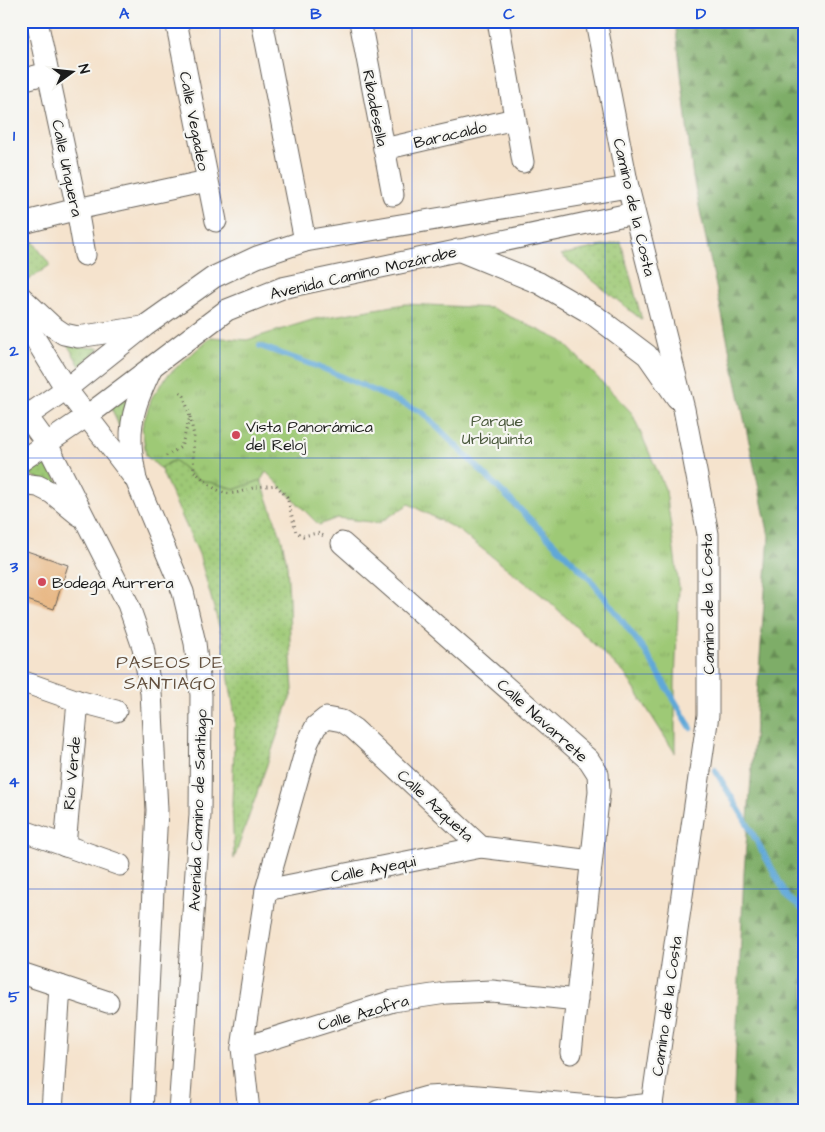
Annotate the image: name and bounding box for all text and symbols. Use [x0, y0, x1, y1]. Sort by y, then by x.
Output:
text: A [119, 3, 130, 25]
text: B [310, 3, 322, 25]
text: C [503, 3, 515, 25]
text: D [696, 3, 707, 25]
north arrow [48, 48, 98, 98]
text: N [73, 62, 94, 76]
street label: Ribadesella [357, 68, 393, 148]
street label: Calle Vegadeo [173, 70, 214, 173]
street label: Baracaldo [411, 116, 489, 154]
street label: Calle Unquera [46, 118, 88, 219]
text: 1 [13, 125, 16, 147]
street label: Camino de la Costa [607, 136, 661, 278]
street label: Avenida Camino Mozárabe [268, 241, 459, 305]
text: 2 [8, 340, 19, 362]
park label: Parque Urbiquinta [462, 410, 532, 450]
place label: Vista Panorámica del Reloj [246, 416, 373, 456]
marker: Vista Panorámica del Reloj [230, 429, 242, 441]
street label: Camino de la Costa [696, 533, 720, 675]
text: 3 [9, 556, 19, 578]
place label: Bodega Aurrera [52, 572, 174, 595]
marker: Bodega Aurrera [36, 576, 48, 588]
district label: PASEOS DE SANTIAGO [116, 650, 224, 696]
street label: Calle Navarrete [492, 674, 593, 768]
street label: Avenida Camino de Santiago [183, 709, 214, 911]
street label: Río Verde [58, 735, 86, 811]
street label: Calle Azqueta [392, 764, 478, 847]
text: 4 [9, 771, 20, 793]
street label: Calle Ayequi [329, 850, 418, 889]
street label: Camino de la Costa [646, 935, 688, 1078]
text: 5 [8, 986, 20, 1008]
street label: Calle Azofra [315, 990, 411, 1036]

